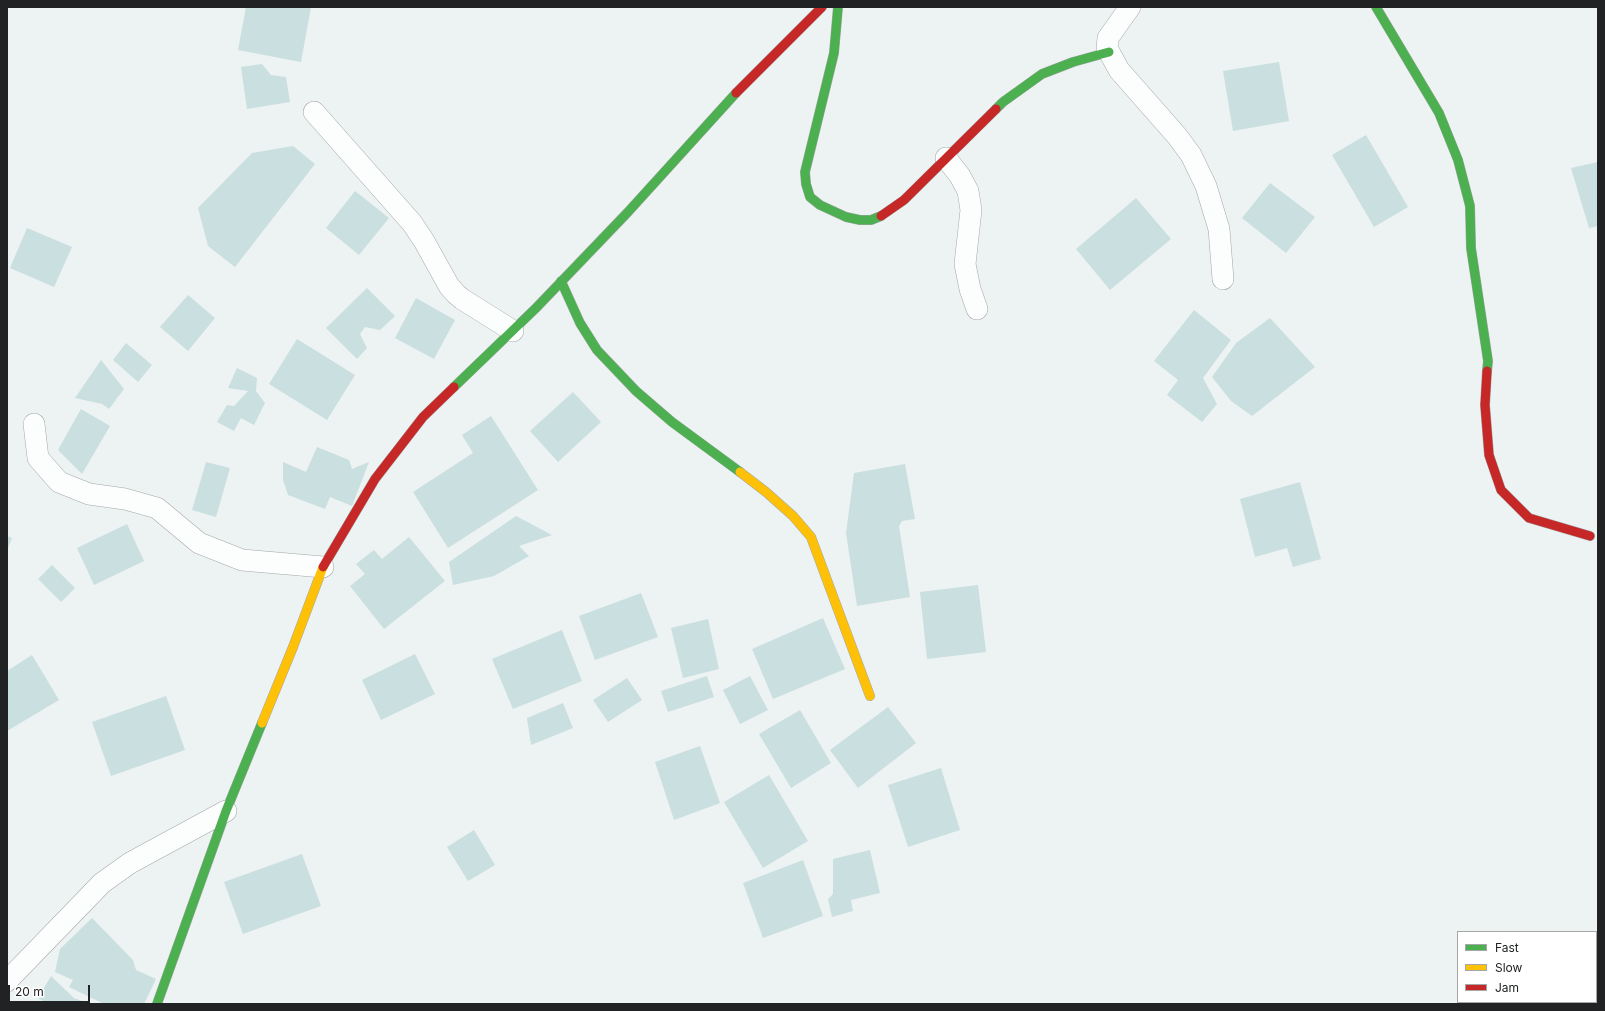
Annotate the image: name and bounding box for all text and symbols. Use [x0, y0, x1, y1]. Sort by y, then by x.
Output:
legend [1457, 931, 1597, 1003]
text: Fast [1495, 940, 1519, 955]
text: Slow [1495, 960, 1522, 975]
scale bar [10, 977, 92, 1003]
text: Jam [1495, 980, 1519, 995]
text: 20 m [15, 984, 44, 999]

